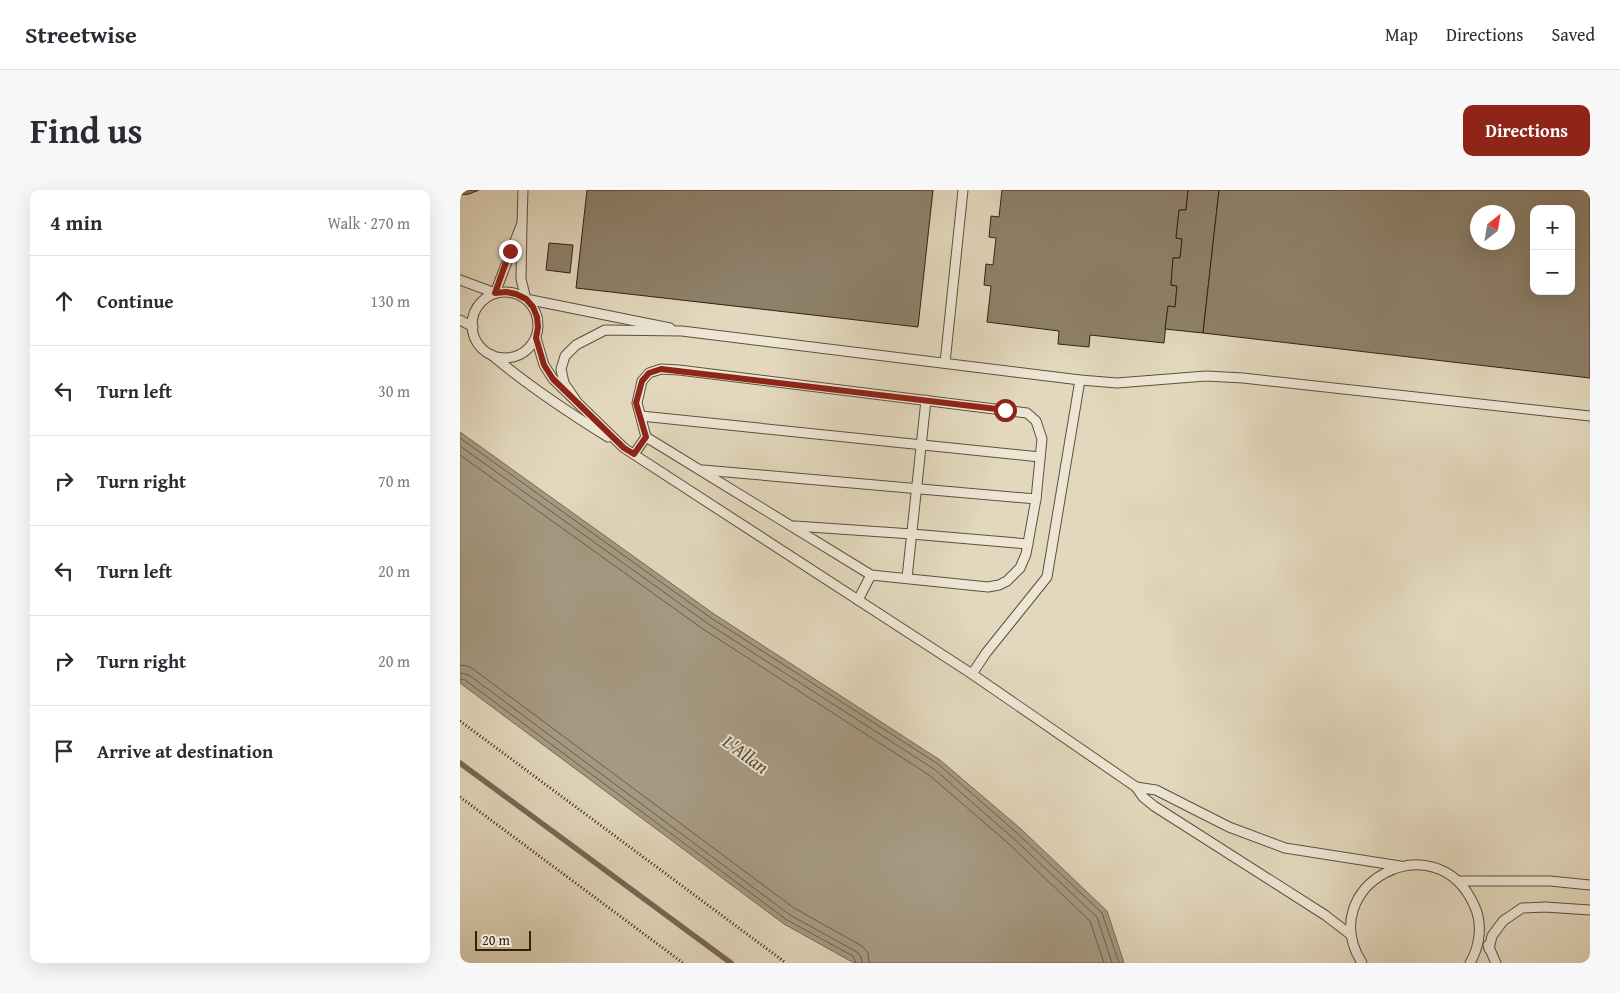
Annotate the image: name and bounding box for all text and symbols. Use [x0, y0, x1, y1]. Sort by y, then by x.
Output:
text: Streetwise [25, 17, 137, 52]
text: Map [1385, 21, 1418, 48]
text: Directions [1446, 21, 1523, 48]
text: Saved [1551, 21, 1595, 48]
text: Find us [30, 105, 143, 156]
button: Directions [1463, 105, 1590, 156]
north arrow [1470, 205, 1515, 250]
map controls [1530, 205, 1575, 295]
button: + [1530, 205, 1575, 250]
text: 4 min [50, 207, 102, 238]
text: Walk · 270 m [327, 211, 410, 235]
route end [499, 240, 522, 263]
button: − [1530, 250, 1575, 295]
icon: ahead [50, 287, 78, 315]
text: Continue [97, 287, 174, 315]
text: 130 m [370, 289, 410, 313]
icon: left [50, 377, 78, 405]
text: Turn left [97, 377, 172, 405]
text: 30 m [378, 379, 410, 403]
route start [994, 399, 1017, 422]
icon: right [50, 467, 78, 495]
text: Turn right [97, 467, 186, 495]
text: 70 m [378, 469, 410, 493]
icon: left [50, 557, 78, 585]
text: Turn left [97, 557, 172, 585]
text: 20 m [378, 559, 410, 583]
icon: right [50, 647, 78, 675]
text: Turn right [97, 647, 186, 675]
text: 20 m [378, 649, 410, 673]
water label: L'Allan [716, 727, 775, 781]
icon: arrive [50, 737, 78, 765]
text: Arrive at destination [97, 737, 273, 765]
scale bar [475, 928, 531, 951]
text: 20 m [482, 930, 510, 950]

